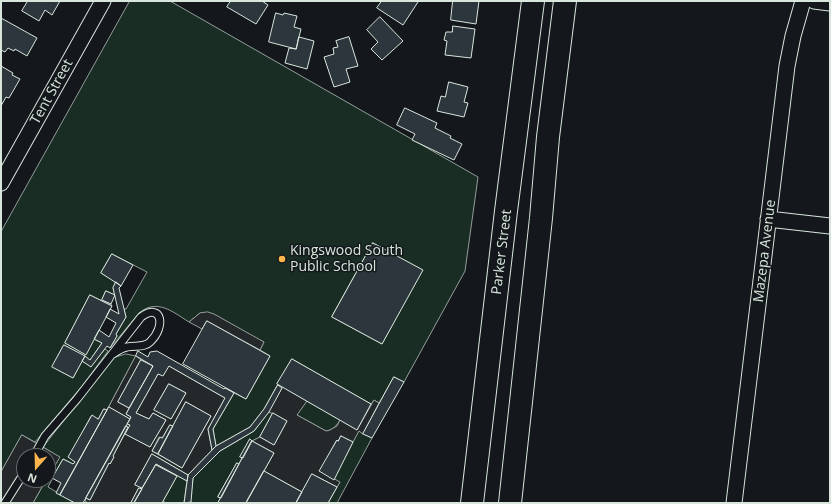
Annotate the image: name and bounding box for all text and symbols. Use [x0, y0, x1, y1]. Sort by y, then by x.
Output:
street label: Tent Street [27, 56, 77, 128]
street label: Mazepa Avenue [750, 199, 780, 303]
street label: Parker Street [488, 208, 516, 296]
place label: Kingswood South Public School [290, 243, 403, 276]
marker: Kingswood South Public School [277, 254, 287, 264]
north arrow [16, 448, 56, 488]
text: N [25, 470, 39, 487]

